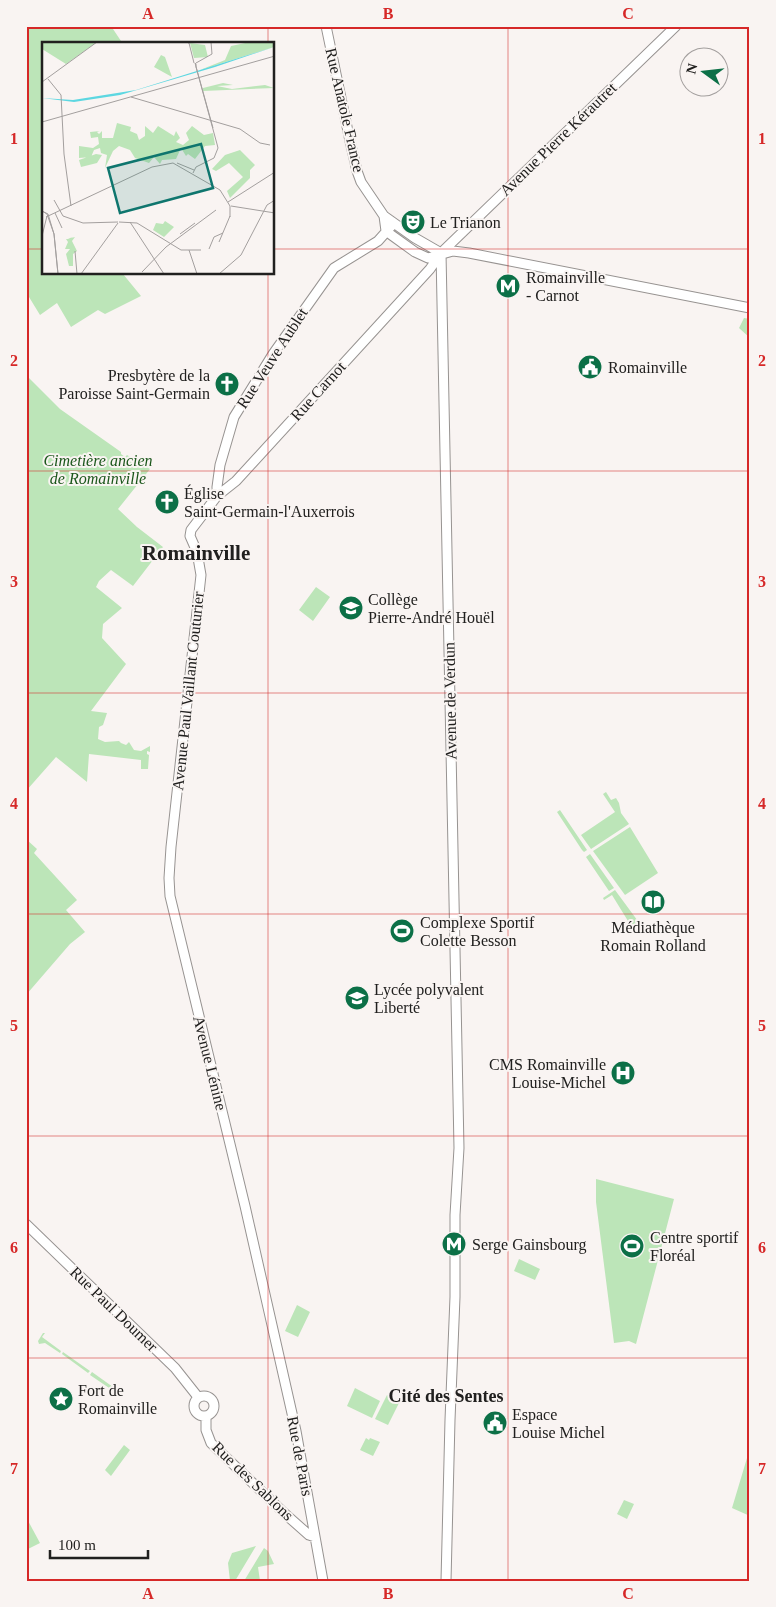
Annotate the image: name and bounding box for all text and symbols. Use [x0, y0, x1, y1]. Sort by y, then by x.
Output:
text: A [142, 5, 154, 22]
text: B [383, 5, 394, 22]
text: C [622, 5, 634, 22]
inset map [42, 42, 275, 275]
street label: Rue Anatole France [322, 46, 368, 174]
north arrow [678, 48, 728, 98]
text: N [683, 62, 700, 76]
street label: Avenue Pierre Kérautret [496, 79, 620, 199]
text: 1 [10, 130, 18, 147]
text: 1 [758, 130, 766, 147]
theatre icon: Le Trianon [400, 209, 426, 235]
place label: Le Trianon [430, 214, 501, 231]
place label: Romainville - Carnot [526, 269, 605, 304]
metro station icon: Romainville - Carnot [495, 273, 521, 299]
street label: Rue Veuve Aublet [233, 304, 311, 411]
text: 2 [10, 352, 18, 369]
text: 2 [758, 352, 766, 369]
public building icon: Romainville [577, 354, 603, 380]
street label: Rue Carnot [287, 358, 349, 424]
place label: Romainville [608, 359, 687, 376]
place label: Presbytère de la Paroisse Saint-Germain [58, 367, 210, 402]
church icon: Presbytère de la Paroisse Saint-Germain [214, 371, 240, 397]
park label: Cimetière ancien de Romainville [43, 452, 153, 487]
place label: Église Saint-Germain-l'Auxerrois [184, 484, 355, 520]
church icon: Église Saint-Germain-l'Auxerrois [154, 489, 180, 515]
district label: Romainville [142, 541, 250, 565]
text: 3 [10, 573, 18, 590]
text: 3 [758, 573, 766, 590]
street label: Avenue Paul Vaillant Couturier [169, 590, 207, 791]
place label: Collège Pierre-André Houël [368, 591, 495, 626]
school or university icon: Collège Pierre-André Houël [338, 595, 364, 621]
street label: Avenue de Verdun [440, 642, 460, 760]
text: 4 [10, 795, 18, 812]
text: 4 [758, 795, 766, 812]
library icon: Médiathèque Romain Rolland [640, 889, 666, 915]
place label: Complexe Sportif Colette Besson [420, 914, 535, 949]
sports icon: Complexe Sportif Colette Besson [389, 918, 415, 944]
place label: Médiathèque Romain Rolland [600, 919, 706, 954]
place label: Lycée polyvalent Liberté [374, 981, 484, 1016]
school or university icon: Lycée polyvalent Liberté [344, 985, 370, 1011]
street label: Avenue Lénine [190, 1014, 230, 1112]
text: 5 [10, 1017, 18, 1034]
text: 5 [758, 1017, 766, 1034]
place label: CMS Romainville Louise-Michel [489, 1056, 607, 1091]
hospital icon: CMS Romainville Louise-Michel [610, 1060, 636, 1086]
place label: Centre sportif Floréal [650, 1229, 739, 1264]
metro station icon: Serge Gainsbourg [441, 1231, 467, 1257]
sports icon: Centre sportif Floréal [619, 1233, 645, 1259]
place label: Serge Gainsbourg [472, 1236, 587, 1254]
text: 6 [10, 1239, 18, 1256]
text: 6 [758, 1239, 766, 1256]
street label: Rue Paul Doumer [67, 1263, 162, 1355]
place label: Fort de Romainville [78, 1382, 157, 1417]
place icon: Fort de Romainville [48, 1386, 74, 1412]
district label: Cité des Sentes [389, 1386, 504, 1406]
place label: Espace Louise Michel [512, 1406, 605, 1441]
public building icon: Espace Louise Michel [482, 1410, 508, 1436]
street label: Rue de Paris [284, 1415, 316, 1497]
street label: Rue des Sablons [209, 1438, 297, 1524]
text: 7 [10, 1460, 18, 1477]
text: 7 [758, 1460, 766, 1477]
scale bar [50, 1527, 148, 1559]
text: 100 m [58, 1537, 96, 1553]
text: A [142, 1585, 154, 1602]
text: B [383, 1585, 394, 1602]
text: C [622, 1585, 634, 1602]

